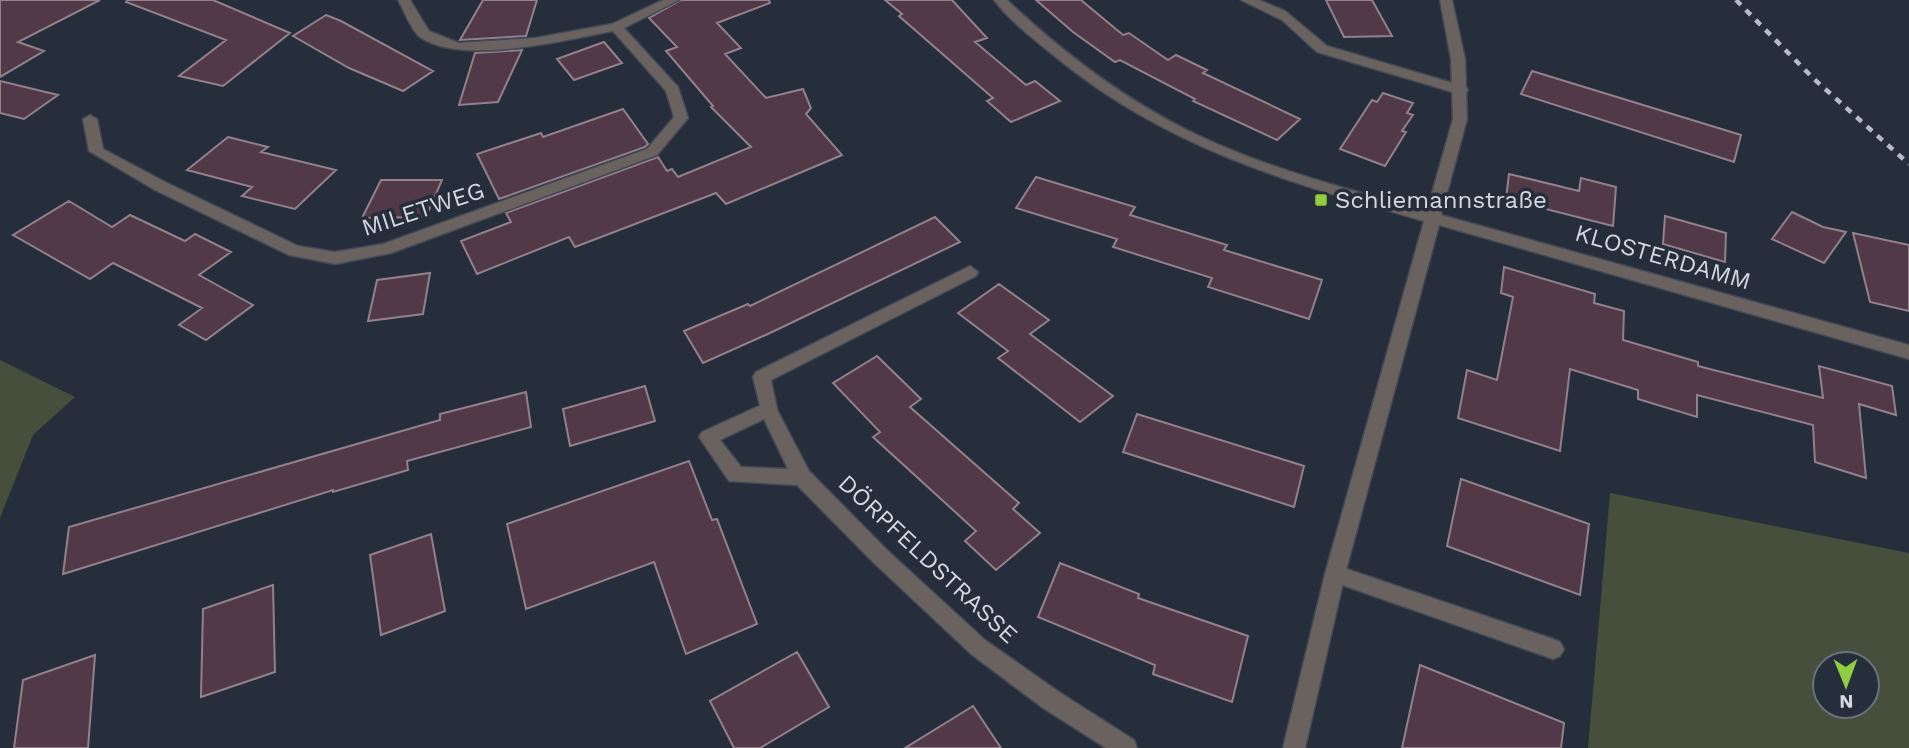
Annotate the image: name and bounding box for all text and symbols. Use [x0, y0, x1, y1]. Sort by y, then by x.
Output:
street label: MILETWEG [358, 176, 488, 242]
place label: Schliemannstraße [1335, 186, 1547, 214]
marker: Schliemannstraße [1313, 192, 1329, 208]
street label: KLOSTERDAMM [1572, 219, 1754, 295]
street label: DÖRPFELDSTRASSE [833, 469, 1023, 649]
north arrow [1811, 650, 1881, 720]
text: N [1839, 690, 1854, 713]

